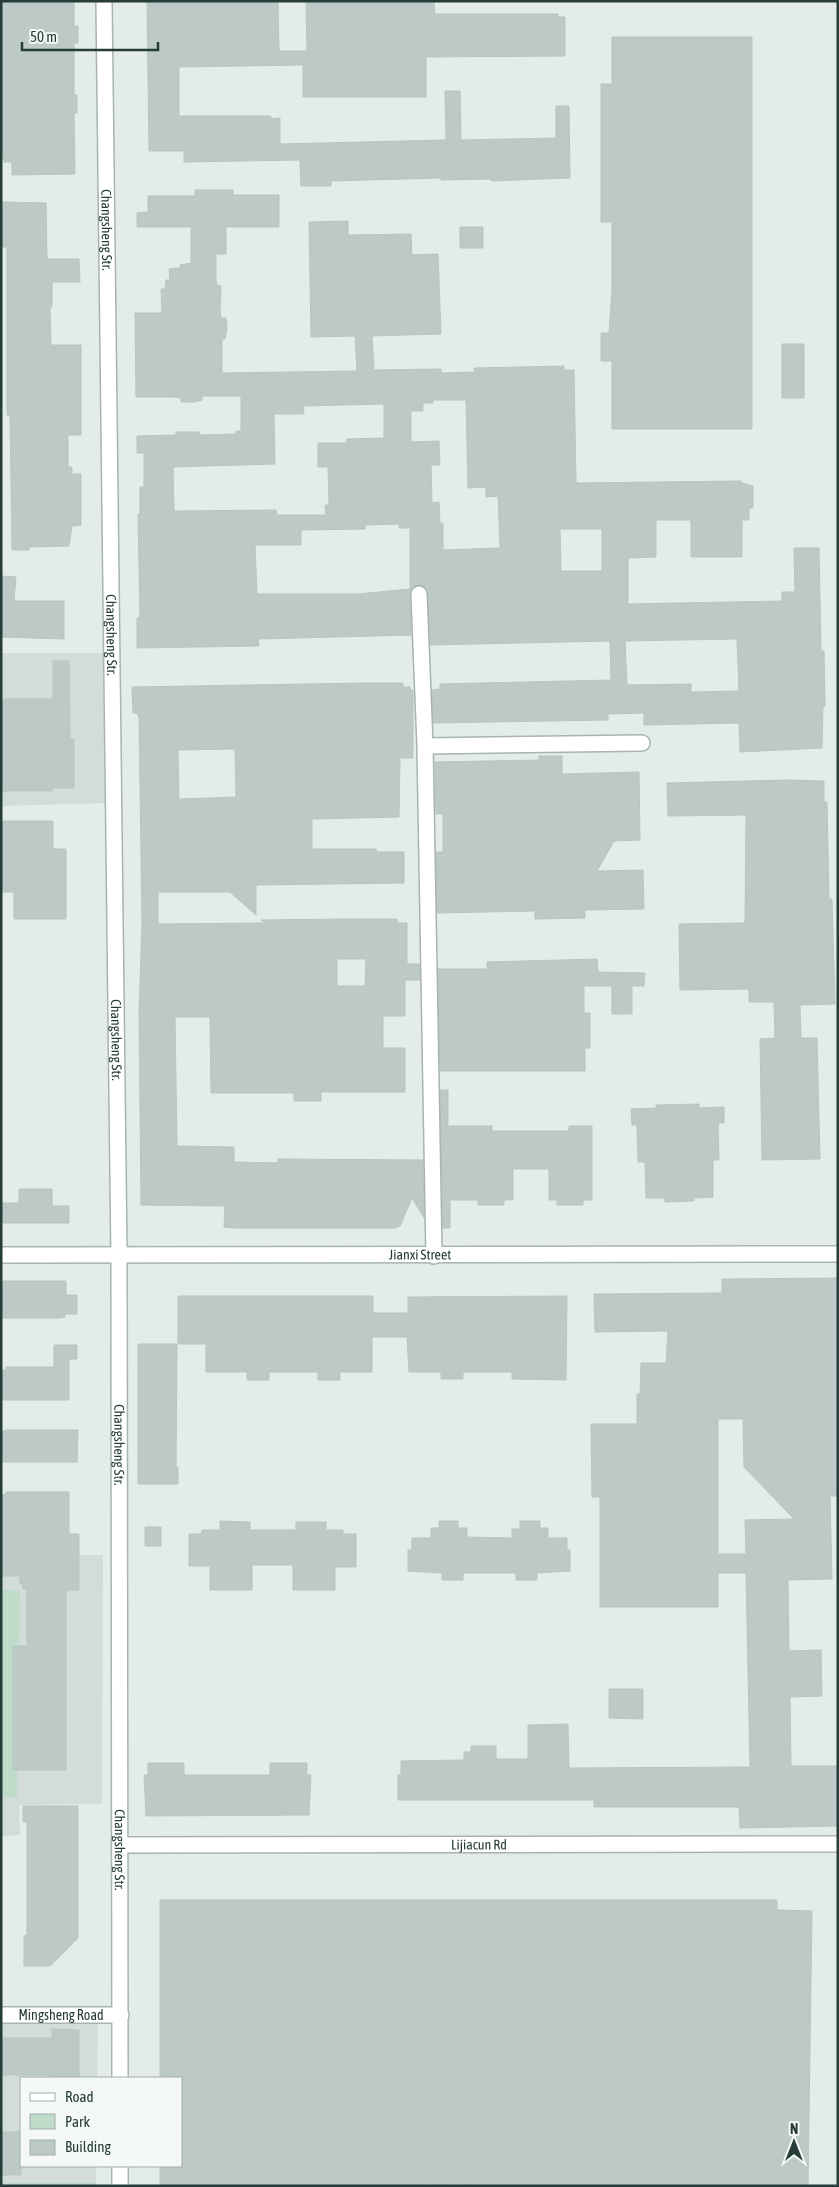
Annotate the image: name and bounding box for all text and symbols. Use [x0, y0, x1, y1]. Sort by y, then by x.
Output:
scale bar [22, 20, 159, 52]
text: 50 m [30, 28, 57, 45]
street label: Changsheng Str. [98, 189, 115, 271]
street label: Changsheng Str. [103, 594, 120, 676]
street label: Changsheng Str. [108, 999, 125, 1081]
street label: Jianxi Street [389, 1246, 451, 1263]
street label: Changsheng Str. [111, 1404, 127, 1486]
street label: Changsheng Str. [112, 1809, 128, 1891]
street label: Lijiacun Rd [451, 1836, 507, 1853]
street label: Mingsheng Road [18, 2007, 104, 2023]
legend [20, 2077, 182, 2167]
text: Road [65, 2088, 94, 2105]
text: Park [65, 2113, 90, 2130]
north arrow [769, 2117, 819, 2167]
text: N [790, 2121, 798, 2137]
text: Building [65, 2138, 111, 2155]

